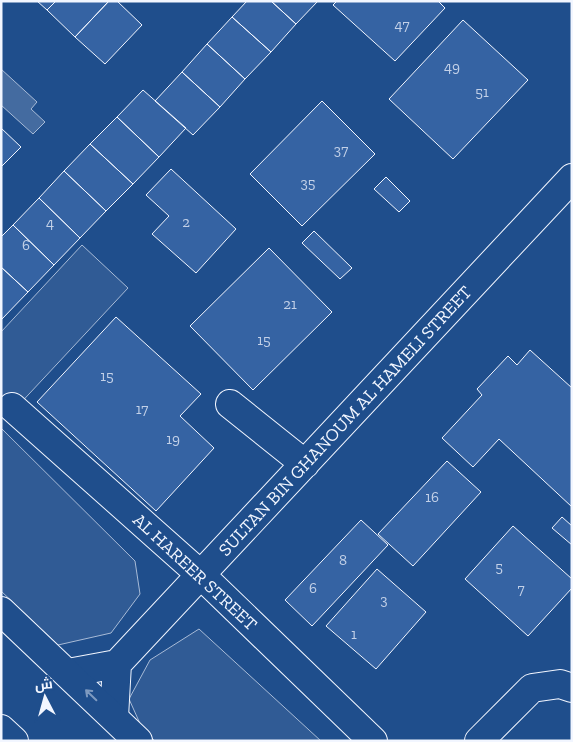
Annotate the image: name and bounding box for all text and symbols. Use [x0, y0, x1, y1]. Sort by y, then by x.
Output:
house number: 47 [395, 16, 409, 34]
house number: 49 [444, 58, 460, 76]
house number: 51 [475, 83, 489, 101]
house number: 37 [334, 141, 348, 159]
house number: 35 [300, 174, 316, 192]
house number: 2 [182, 213, 190, 231]
house number: 4 [46, 214, 54, 232]
house number: 6 [22, 236, 30, 254]
street label: SULTAN BIN GHANOUM AL HAMELI STREET [214, 281, 476, 561]
house number: 21 [283, 295, 297, 313]
house number: 15 [257, 331, 271, 349]
house number: 15 [100, 367, 114, 385]
house number: 17 [136, 400, 148, 418]
house number: 19 [166, 430, 180, 448]
house number: 16 [425, 488, 439, 506]
street label: AL HAREER STREET [128, 509, 262, 635]
house number: 8 [339, 551, 347, 569]
house number: 5 [495, 558, 503, 576]
house number: 6 [309, 579, 317, 597]
house number: 7 [517, 580, 525, 598]
house number: 3 [380, 591, 388, 609]
house number: 1 [351, 625, 357, 643]
north arrow [20, 672, 70, 722]
text: ش [34, 675, 54, 694]
one-way arrow [84, 689, 97, 701]

